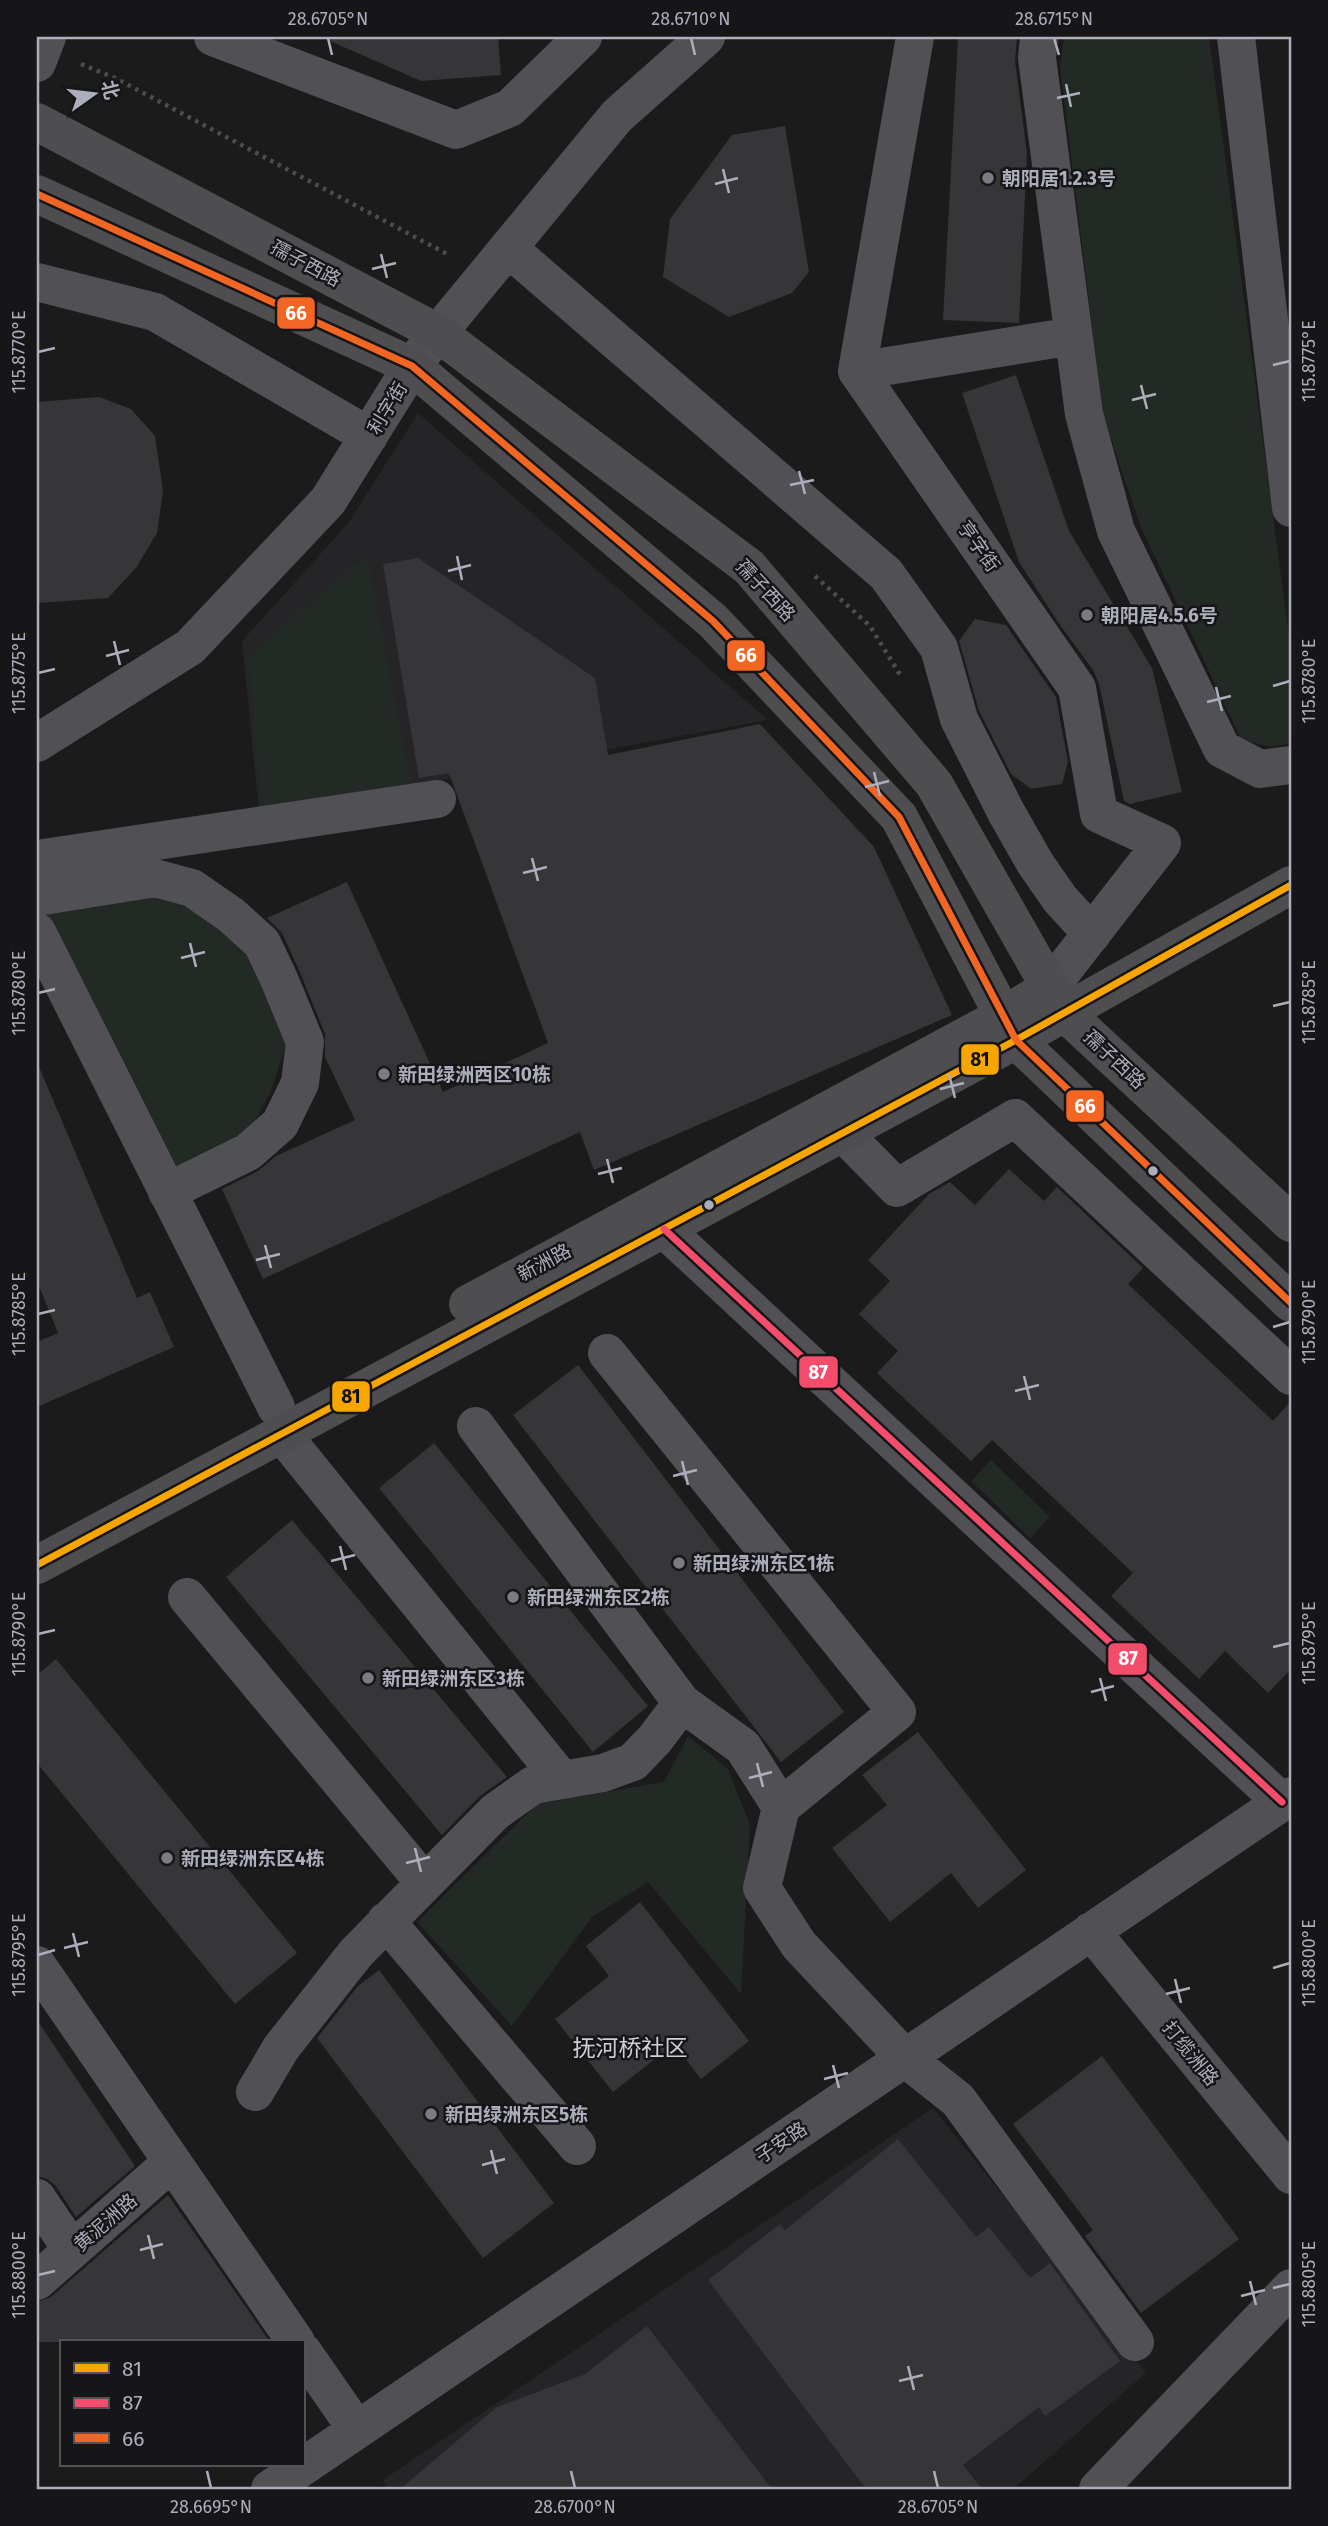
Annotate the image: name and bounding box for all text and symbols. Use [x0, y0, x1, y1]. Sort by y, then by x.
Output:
text: 28.6705°N [288, 8, 368, 30]
text: 28.6710°N [651, 8, 731, 30]
text: 28.6715°N [1015, 8, 1093, 30]
north arrow [60, 60, 130, 130]
text: 北 [97, 78, 123, 102]
place label: 朝阳居1.2.3号 [1002, 167, 1116, 190]
marker: 朝阳居1.2.3号 [980, 170, 996, 186]
street label: 孺子西路 [267, 235, 345, 291]
line badge: 66 [276, 296, 316, 330]
text: 66 [285, 302, 307, 325]
text: 115.8770°E [8, 310, 30, 394]
text: 115.8775°E [1298, 320, 1320, 402]
street label: 利字街 [363, 378, 412, 439]
street label: 亨字街 [953, 516, 1004, 576]
street label: 孺子西路 [731, 555, 800, 626]
place label: 朝阳居4.5.6号 [1101, 604, 1218, 627]
marker: 朝阳居4.5.6号 [1079, 607, 1095, 623]
text: 115.8775°E [8, 632, 30, 714]
line badge: 66 [726, 639, 766, 672]
text: 115.8780°E [1298, 639, 1320, 723]
text: 66 [735, 644, 757, 667]
text: 115.8780°E [8, 951, 30, 1035]
text: 115.8785°E [1298, 960, 1320, 1044]
street label: 孺子西路 [1079, 1025, 1150, 1094]
line badge: 81 [960, 1043, 1000, 1076]
text: 81 [970, 1048, 990, 1071]
place label: 新田绿洲西区10栋 [398, 1063, 551, 1086]
marker: 新田绿洲西区10栋 [376, 1066, 392, 1082]
line badge: 66 [1065, 1089, 1105, 1123]
text: 66 [1074, 1095, 1096, 1118]
unlabelled marker [1146, 1164, 1160, 1178]
unlabelled marker [702, 1198, 716, 1212]
street label: 新洲路 [514, 1239, 575, 1286]
text: 115.8785°E [8, 1272, 30, 1356]
text: 115.8790°E [1298, 1280, 1320, 1364]
line badge: 87 [798, 1355, 839, 1389]
text: 87 [808, 1361, 828, 1384]
line badge: 81 [331, 1380, 371, 1413]
text: 81 [341, 1385, 361, 1408]
place label: 新田绿洲东区1栋 [693, 1552, 835, 1575]
marker: 新田绿洲东区1栋 [671, 1555, 687, 1571]
place label: 新田绿洲东区2栋 [527, 1586, 670, 1609]
marker: 新田绿洲东区2栋 [505, 1589, 521, 1605]
text: 115.8790°E [8, 1592, 30, 1676]
text: 115.8795°E [1298, 1601, 1320, 1685]
line badge: 87 [1107, 1642, 1148, 1676]
text: 87 [1118, 1647, 1138, 1670]
place label: 新田绿洲东区3栋 [382, 1667, 525, 1690]
marker: 新田绿洲东区3栋 [360, 1670, 376, 1686]
place label: 新田绿洲东区4栋 [181, 1847, 325, 1870]
marker: 新田绿洲东区4栋 [159, 1850, 175, 1866]
text: 115.8795°E [8, 1913, 30, 1997]
text: 115.8800°E [1298, 1919, 1320, 2007]
street label: 打缆洲路 [1158, 2017, 1223, 2090]
district label: 抚河桥社区 [573, 2034, 688, 2062]
place label: 新田绿洲东区5栋 [445, 2103, 588, 2126]
marker: 新田绿洲东区5栋 [423, 2106, 439, 2122]
street label: 子安路 [751, 2117, 811, 2168]
street label: 黄泥洲路 [69, 2189, 142, 2256]
text: 115.8800°E [8, 2231, 30, 2319]
text: 115.8805°E [1298, 2241, 1320, 2327]
legend [60, 2340, 304, 2466]
text: 81 [122, 2356, 142, 2382]
text: 87 [122, 2390, 143, 2416]
text: 66 [122, 2426, 144, 2452]
text: 28.6695°N [170, 2496, 252, 2518]
text: 28.6700°N [534, 2496, 616, 2518]
text: 28.6705°N [898, 2496, 978, 2518]

